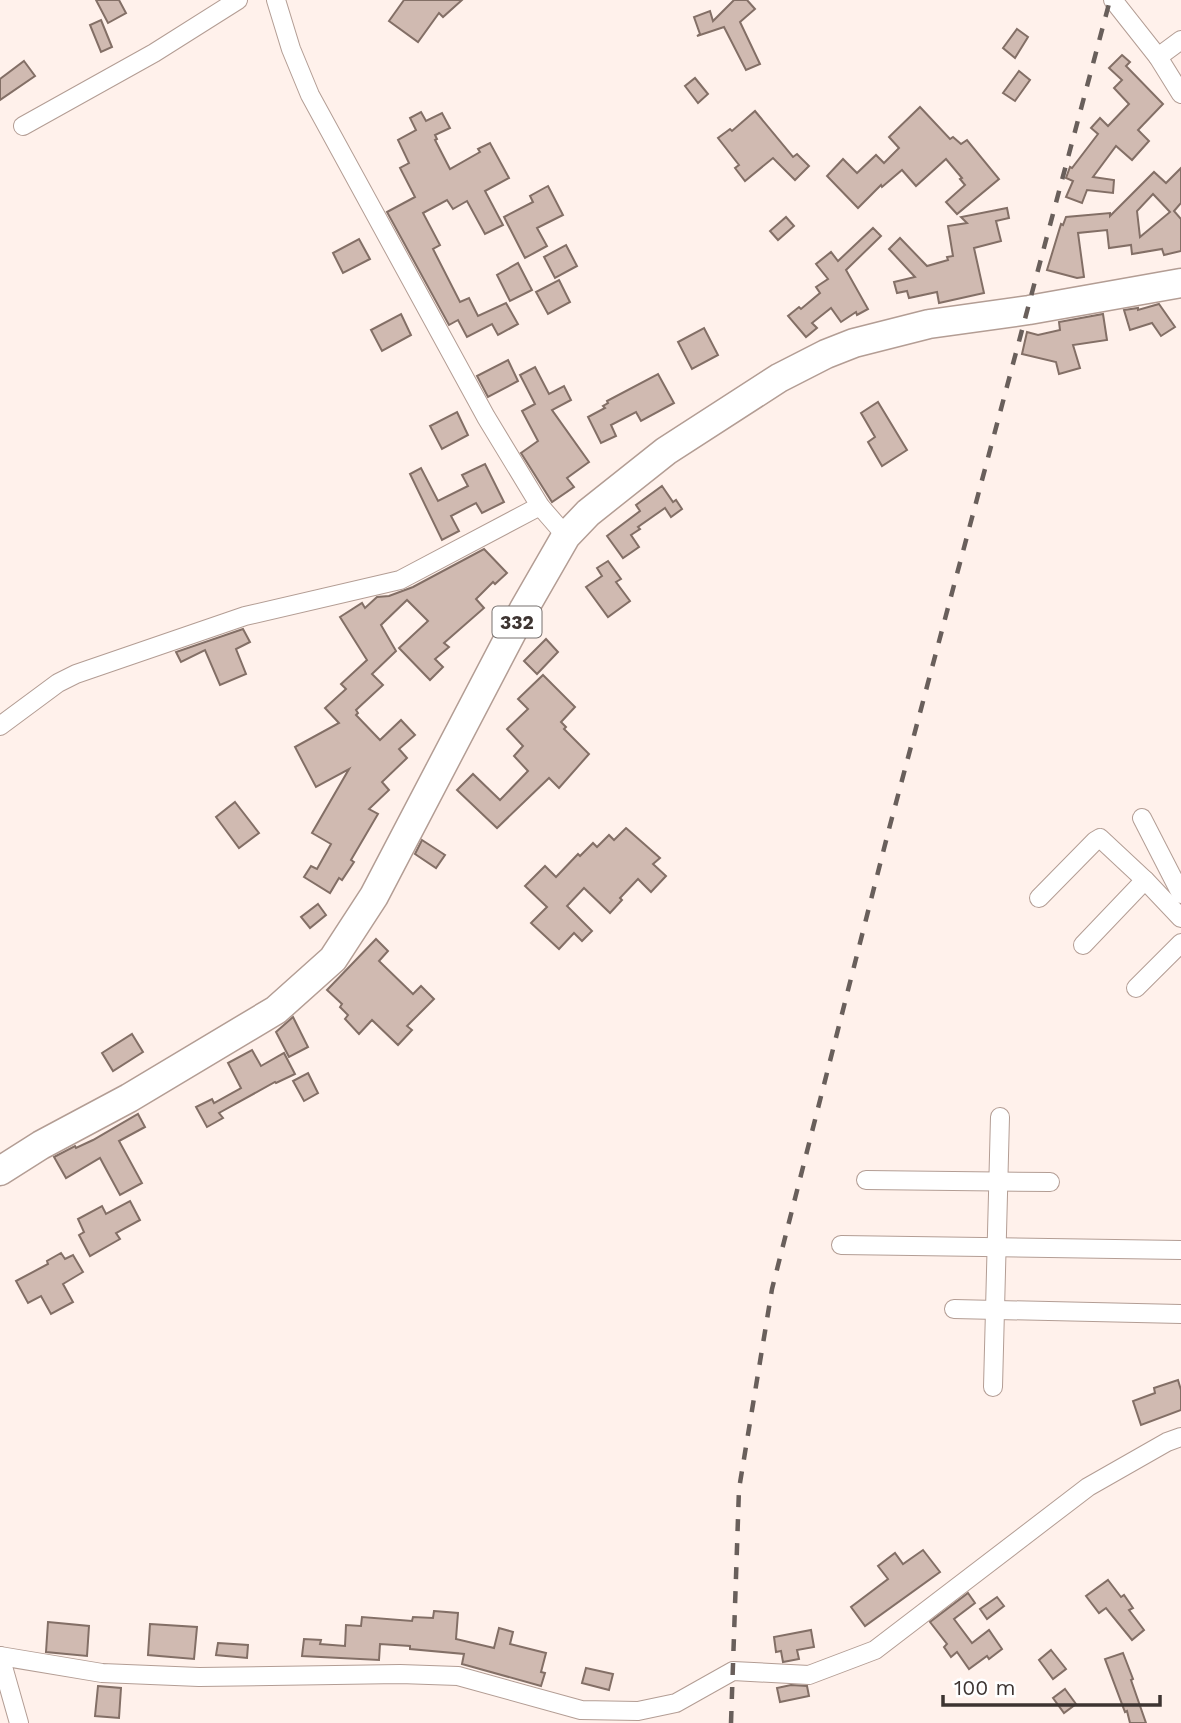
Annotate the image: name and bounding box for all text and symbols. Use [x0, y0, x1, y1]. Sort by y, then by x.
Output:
road number: 332 [492, 607, 542, 638]
scale bar [943, 1664, 1160, 1708]
text: 100 m [954, 1675, 1016, 1700]

